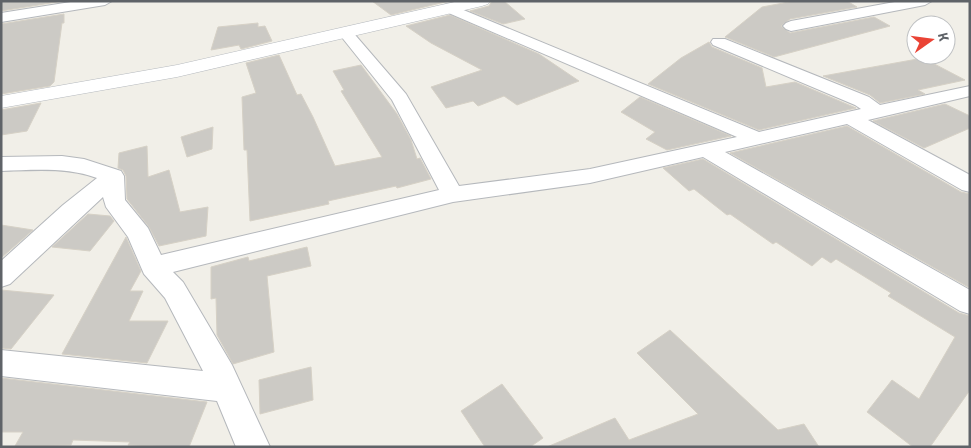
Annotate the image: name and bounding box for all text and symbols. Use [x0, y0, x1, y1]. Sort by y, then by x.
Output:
north arrow [906, 15, 956, 65]
text: K [933, 30, 955, 44]

